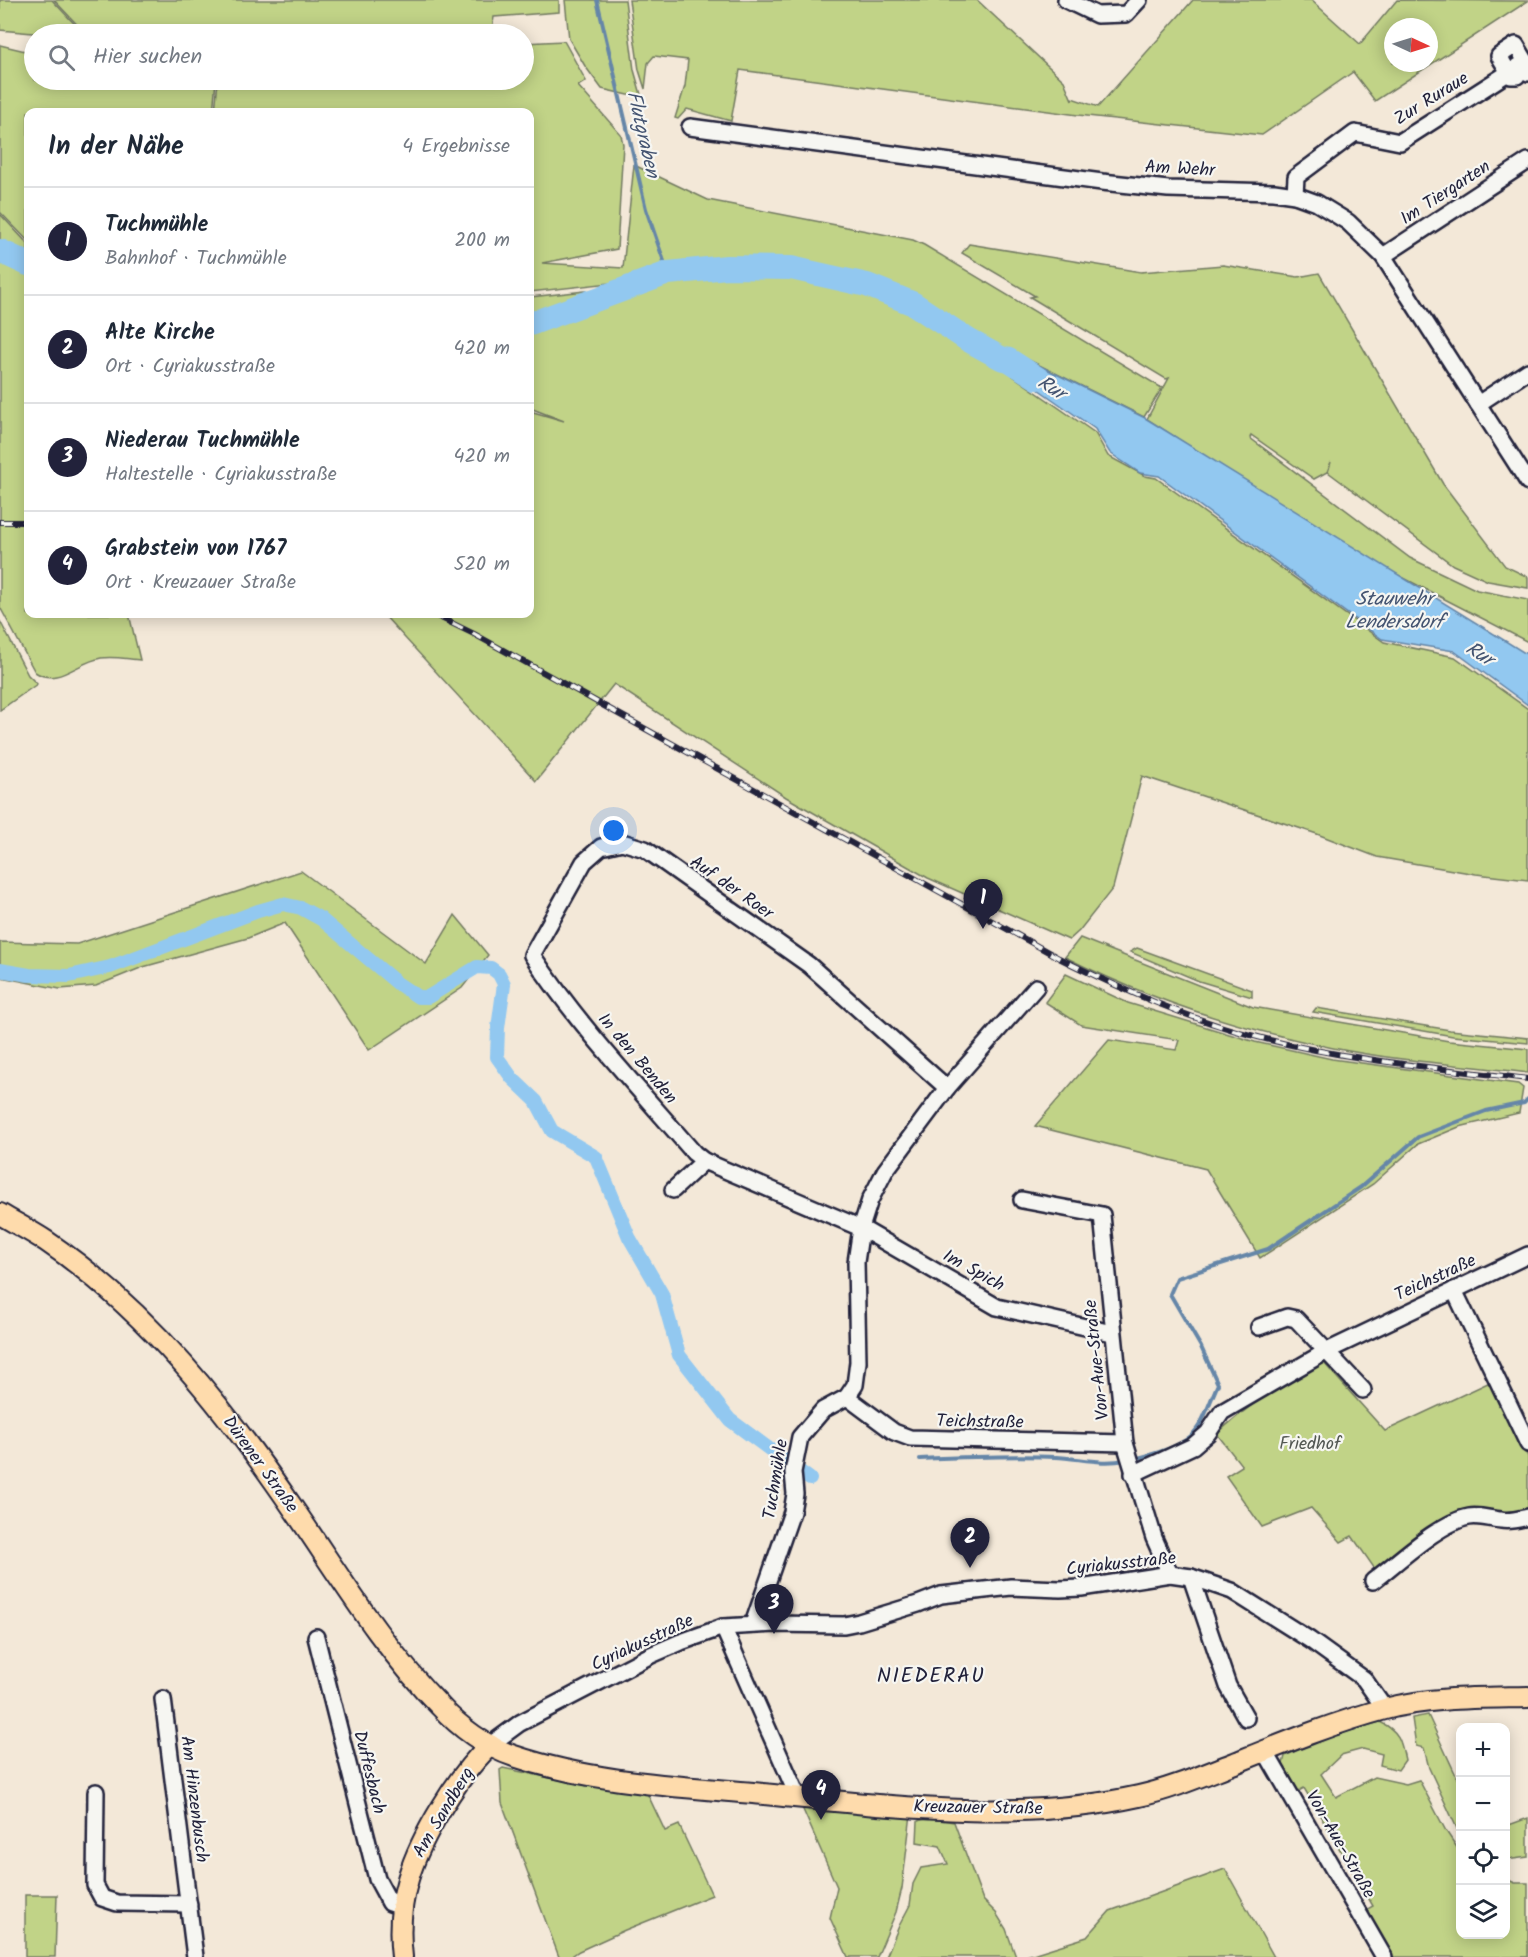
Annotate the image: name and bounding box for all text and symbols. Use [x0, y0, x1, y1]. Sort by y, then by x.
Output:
north arrow [1384, 18, 1438, 72]
search box [24, 24, 534, 90]
text: Hier suchen [93, 40, 202, 75]
icon: search [45, 41, 78, 74]
street label: Zur Ruraue [1389, 65, 1475, 134]
water label: Flutgraben [617, 88, 668, 182]
text: In der Nähe [48, 126, 184, 168]
text: 4 Ergebnisse [402, 131, 510, 163]
street label: Am Wehr [1144, 153, 1217, 186]
street label: Im Tiergarten [1395, 153, 1497, 233]
text: Tuchmühle [105, 208, 208, 243]
text: 1 [64, 225, 71, 257]
text: 200 m [454, 225, 510, 257]
text: Bahnhof · Tuchmühle [105, 243, 287, 275]
text: Alte Kirche [105, 316, 215, 351]
text: 2 [62, 333, 73, 365]
text: 420 m [453, 333, 510, 365]
text: Ort · Cyriakusstraße [105, 351, 275, 383]
water label: Rur [1031, 368, 1075, 412]
text: Niederau Tuchmühle [105, 424, 300, 459]
text: 3 [62, 441, 73, 473]
text: 420 m [453, 441, 510, 473]
text: Haltestelle · Cyriakusstraße [105, 459, 337, 491]
text: Grabstein von 1767 [105, 532, 286, 567]
text: 4 [62, 549, 73, 581]
text: 520 m [454, 549, 510, 581]
text: Ort · Kreuzauer Straße [105, 567, 296, 599]
water label: Stauwehr Lendersdorf [1345, 584, 1448, 639]
water label: Rur [1459, 634, 1503, 678]
your location [599, 816, 628, 845]
street label: Auf der Roer [683, 849, 780, 928]
pin: 1 [964, 880, 1002, 929]
street label: In den Benden [590, 1007, 684, 1111]
street label: Im Spich [937, 1242, 1010, 1300]
street label: Teichstraße [1390, 1247, 1481, 1310]
street label: Von-Aue-Straße [1077, 1298, 1118, 1422]
street label: Teichstraße [936, 1407, 1024, 1438]
street label: Dürener Straße [214, 1410, 305, 1520]
park label: Friedhof [1279, 1430, 1343, 1459]
street label: Tuchmühle [756, 1437, 797, 1522]
pin: 2 [950, 1518, 990, 1568]
street label: Cyriakusstraße [1065, 1544, 1178, 1585]
pin: 3 [754, 1584, 794, 1634]
street label: Cyriakusstraße [587, 1607, 699, 1680]
district label: NIEDERAU [877, 1660, 985, 1693]
map controls [1456, 1723, 1510, 1939]
button: + [1456, 1723, 1510, 1777]
street label: Duffesbach [344, 1728, 393, 1817]
street label: Am Hinzenbusch [171, 1734, 216, 1864]
street label: Am Sandberg [406, 1762, 483, 1864]
pin: 4 [802, 1770, 840, 1820]
button: − [1456, 1777, 1510, 1831]
street label: Von-Aue-Straße [1297, 1785, 1383, 1904]
street label: Kreuzauer Straße [913, 1793, 1043, 1824]
button: locate [1456, 1831, 1510, 1885]
button: layers [1456, 1885, 1510, 1939]

